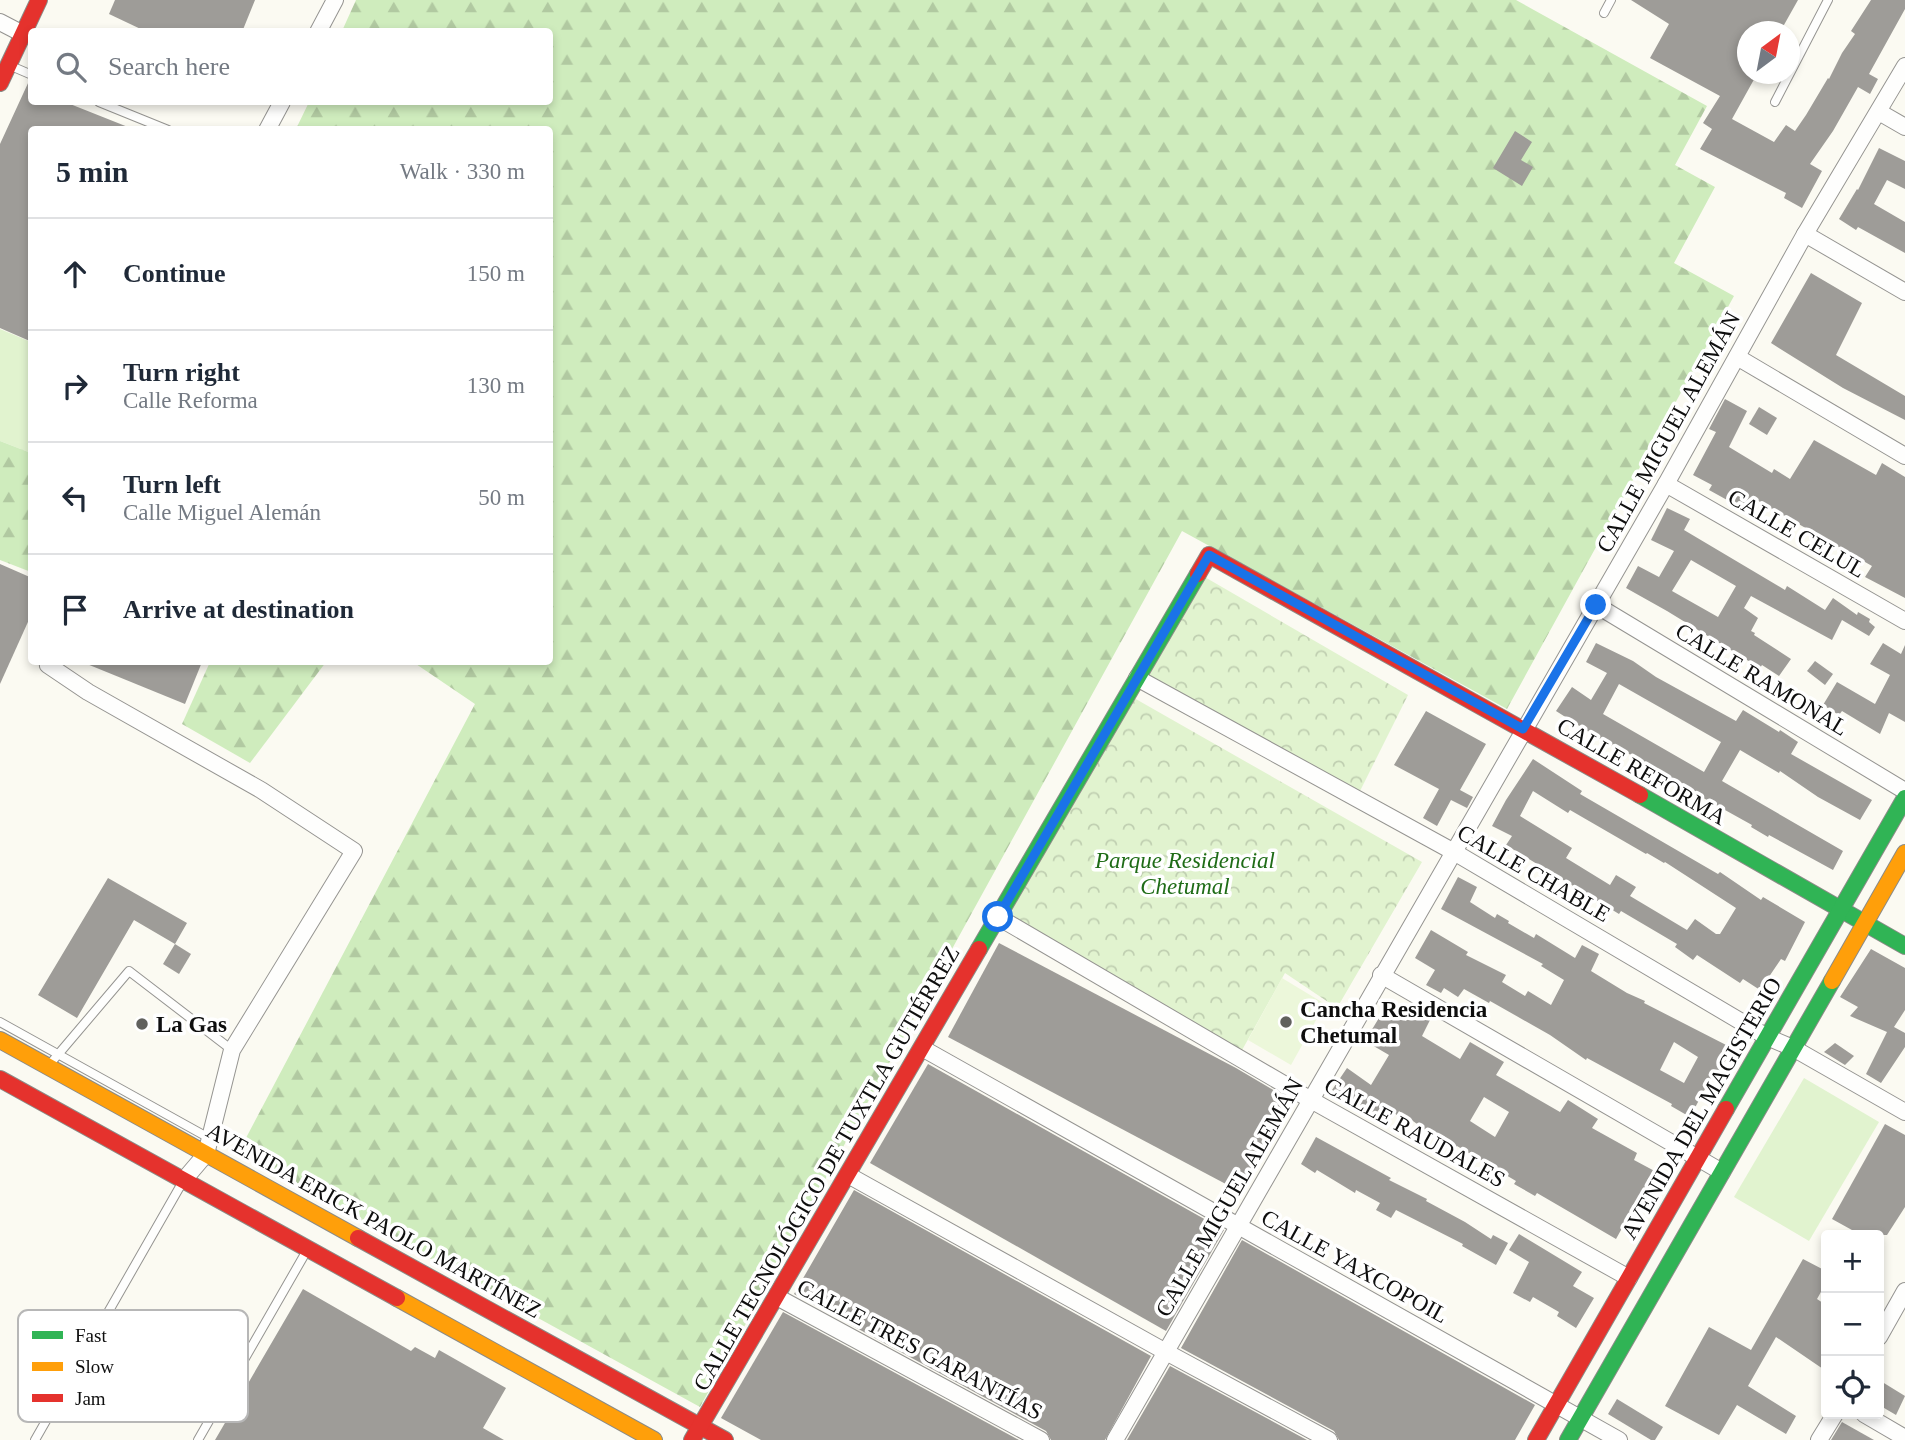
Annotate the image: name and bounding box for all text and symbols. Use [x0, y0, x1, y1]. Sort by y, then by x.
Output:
north arrow [1737, 21, 1800, 84]
search box [28, 28, 553, 105]
icon: search [52, 48, 90, 86]
text: Search here [108, 52, 230, 81]
text: 5 min [56, 155, 129, 188]
text: Walk · 330 m [400, 159, 525, 184]
icon: ahead [56, 255, 94, 293]
text: Continue [123, 259, 226, 288]
text: 150 m [467, 261, 525, 286]
street label: CALLE MIGUEL ALEMÁN [1592, 307, 1745, 557]
text: Turn right [123, 358, 240, 387]
icon: right [56, 367, 94, 405]
text: 130 m [467, 373, 525, 398]
text: Calle Reforma [123, 388, 258, 413]
text: Turn left [123, 470, 221, 499]
icon: left [56, 479, 94, 517]
street label: CALLE CELUL [1724, 484, 1870, 583]
text: 50 m [478, 485, 525, 510]
text: Calle Miguel Alemán [123, 500, 321, 525]
route end [1580, 589, 1611, 620]
icon: arrive [56, 591, 94, 629]
text: Arrive at destination [123, 595, 354, 624]
street label: CALLE RAMONAL [1671, 618, 1852, 741]
street label: CALLE REFORMA [1553, 713, 1731, 830]
street label: CALLE CHABLE [1453, 820, 1614, 927]
park label: Parque Residencial Chetumal [1094, 848, 1275, 899]
route start [982, 901, 1013, 932]
street label: CALLE TECNOLÓGICO DE TUXTLA GUTIÉRREZ [688, 941, 964, 1395]
street label: AVENIDA DEL MAGISTERIO [1616, 973, 1787, 1243]
place label: Cancha Residencia Chetumal [1300, 997, 1488, 1048]
place label: La Gas [156, 1012, 227, 1037]
marker: Cancha Residencia Chetumal [1278, 1014, 1294, 1030]
marker: La Gas [134, 1016, 150, 1032]
street label: CALLE RAUDALES [1320, 1072, 1509, 1192]
street label: CALLE MIGUEL ALEMÁN [1151, 1073, 1308, 1321]
street label: AVENIDA ERICK PAOLO MARTÍNEZ [202, 1118, 545, 1323]
street label: CALLE YAXCOPOIL [1257, 1205, 1452, 1328]
map controls [1821, 1230, 1884, 1419]
button: + [1821, 1230, 1884, 1293]
street label: CALLE TRES GARANTÍAS [793, 1274, 1047, 1425]
button: − [1821, 1293, 1884, 1356]
legend [18, 1310, 248, 1422]
text: Fast [75, 1325, 107, 1346]
text: Slow [75, 1356, 114, 1377]
button: locate [1821, 1356, 1884, 1419]
text: Jam [75, 1388, 106, 1409]

